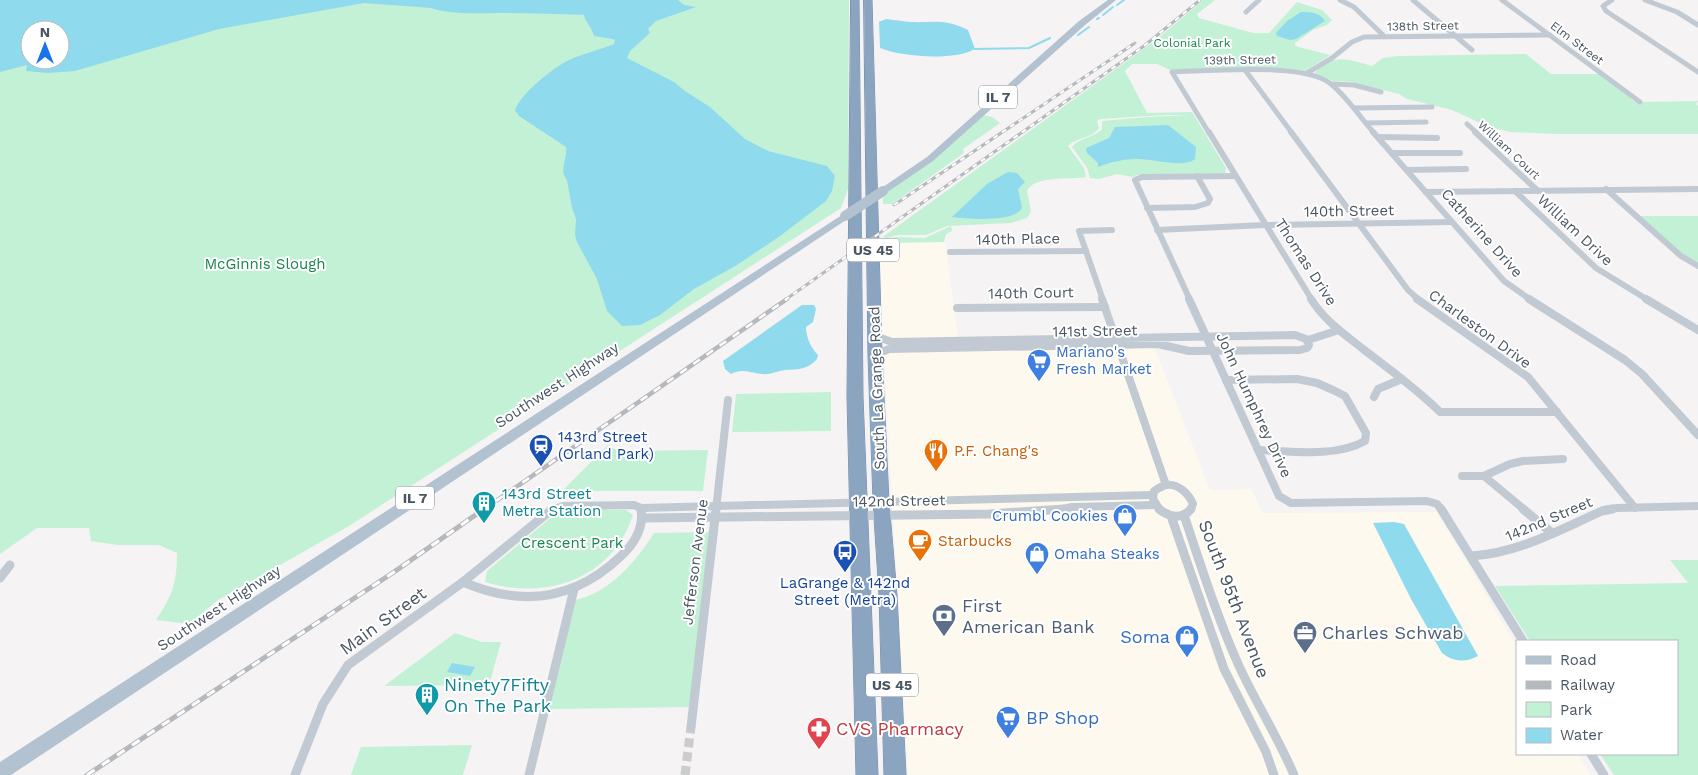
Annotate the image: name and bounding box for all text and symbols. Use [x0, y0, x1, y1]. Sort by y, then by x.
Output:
street label: 138th Street [1387, 18, 1459, 34]
street label: Elm Street [1548, 18, 1606, 68]
north arrow [20, 20, 70, 70]
text: N [40, 24, 50, 40]
park label: Colonial Park [1154, 36, 1231, 50]
street label: 139th Street [1204, 52, 1276, 68]
road number: IL 7 [979, 85, 1017, 108]
street label: William Court [1475, 118, 1543, 182]
street label: Catherine Drive [1437, 185, 1527, 281]
street label: William Drive [1533, 190, 1617, 270]
street label: 140th Street [1304, 201, 1395, 221]
street label: Thomas Drive [1271, 215, 1341, 309]
street label: 140th Place [976, 229, 1060, 249]
road number: US 45 [847, 238, 899, 262]
park label: McGinnis Slough [204, 255, 326, 273]
street label: 140th Court [988, 283, 1075, 303]
street label: Charleston Drive [1425, 286, 1535, 372]
street label: South La Grange Road [865, 306, 889, 470]
street label: 141st Street [1052, 321, 1138, 341]
street label: John Humphrey Drive [1212, 330, 1296, 480]
street label: Southwest Highway [492, 338, 622, 432]
place label: Mariano's Fresh Market [1056, 343, 1152, 378]
supermarket icon: Mariano's Fresh Market [1026, 348, 1052, 382]
place label: 143rd Street (Orland Park) [558, 428, 654, 463]
station icon: 143rd Street (Orland Park) [528, 433, 554, 467]
restaurant icon: P.F. Chang's [923, 438, 949, 472]
place label: P.F. Chang's [954, 442, 1039, 460]
place label: 143rd Street Metra Station [502, 485, 601, 520]
road number: IL 7 [396, 486, 434, 509]
building icon: 143rd Street Metra Station [471, 490, 497, 524]
street label: 142nd Street [852, 491, 946, 511]
street label: 142nd Street [1503, 492, 1596, 545]
street label: Jefferson Avenue [678, 498, 712, 626]
shop icon: Crumbl Cookies [1112, 503, 1138, 537]
place label: Crumbl Cookies [992, 507, 1108, 525]
street label: South 95th Avenue [1195, 517, 1274, 681]
cafe icon: Starbucks [907, 528, 933, 562]
place label: Starbucks [938, 532, 1012, 550]
park label: Crescent Park [521, 534, 624, 552]
bus stop icon: LaGrange & 142nd Street (Metra) [832, 539, 858, 573]
shop icon: Omaha Steaks [1024, 541, 1050, 575]
place label: Omaha Steaks [1054, 545, 1160, 563]
street label: Southwest Highway [154, 561, 284, 655]
place label: LaGrange & 142nd Street (Metra) [780, 574, 910, 609]
street label: Main Street [335, 582, 430, 659]
place label: First American Bank [962, 595, 1094, 637]
bank icon: First American Bank [931, 603, 957, 637]
office icon: Charles Schwab [1292, 620, 1318, 654]
place label: Charles Schwab [1322, 622, 1463, 643]
shop icon: Soma [1174, 624, 1200, 658]
place label: Soma [1120, 626, 1170, 647]
legend [1516, 640, 1678, 755]
text: Road [1560, 651, 1597, 669]
place label: Ninety7Fifty On The Park [444, 674, 551, 716]
road number: US 45 [866, 674, 918, 696]
text: Railway [1560, 676, 1615, 694]
building icon: Ninety7Fifty On The Park [414, 682, 440, 716]
text: Park [1560, 701, 1593, 719]
supermarket icon: BP Shop [995, 705, 1021, 739]
place label: BP Shop [1026, 707, 1099, 728]
pharmacy icon: CVS Pharmacy [806, 716, 832, 750]
place label: CVS Pharmacy [836, 718, 964, 739]
text: Water [1560, 726, 1603, 744]

